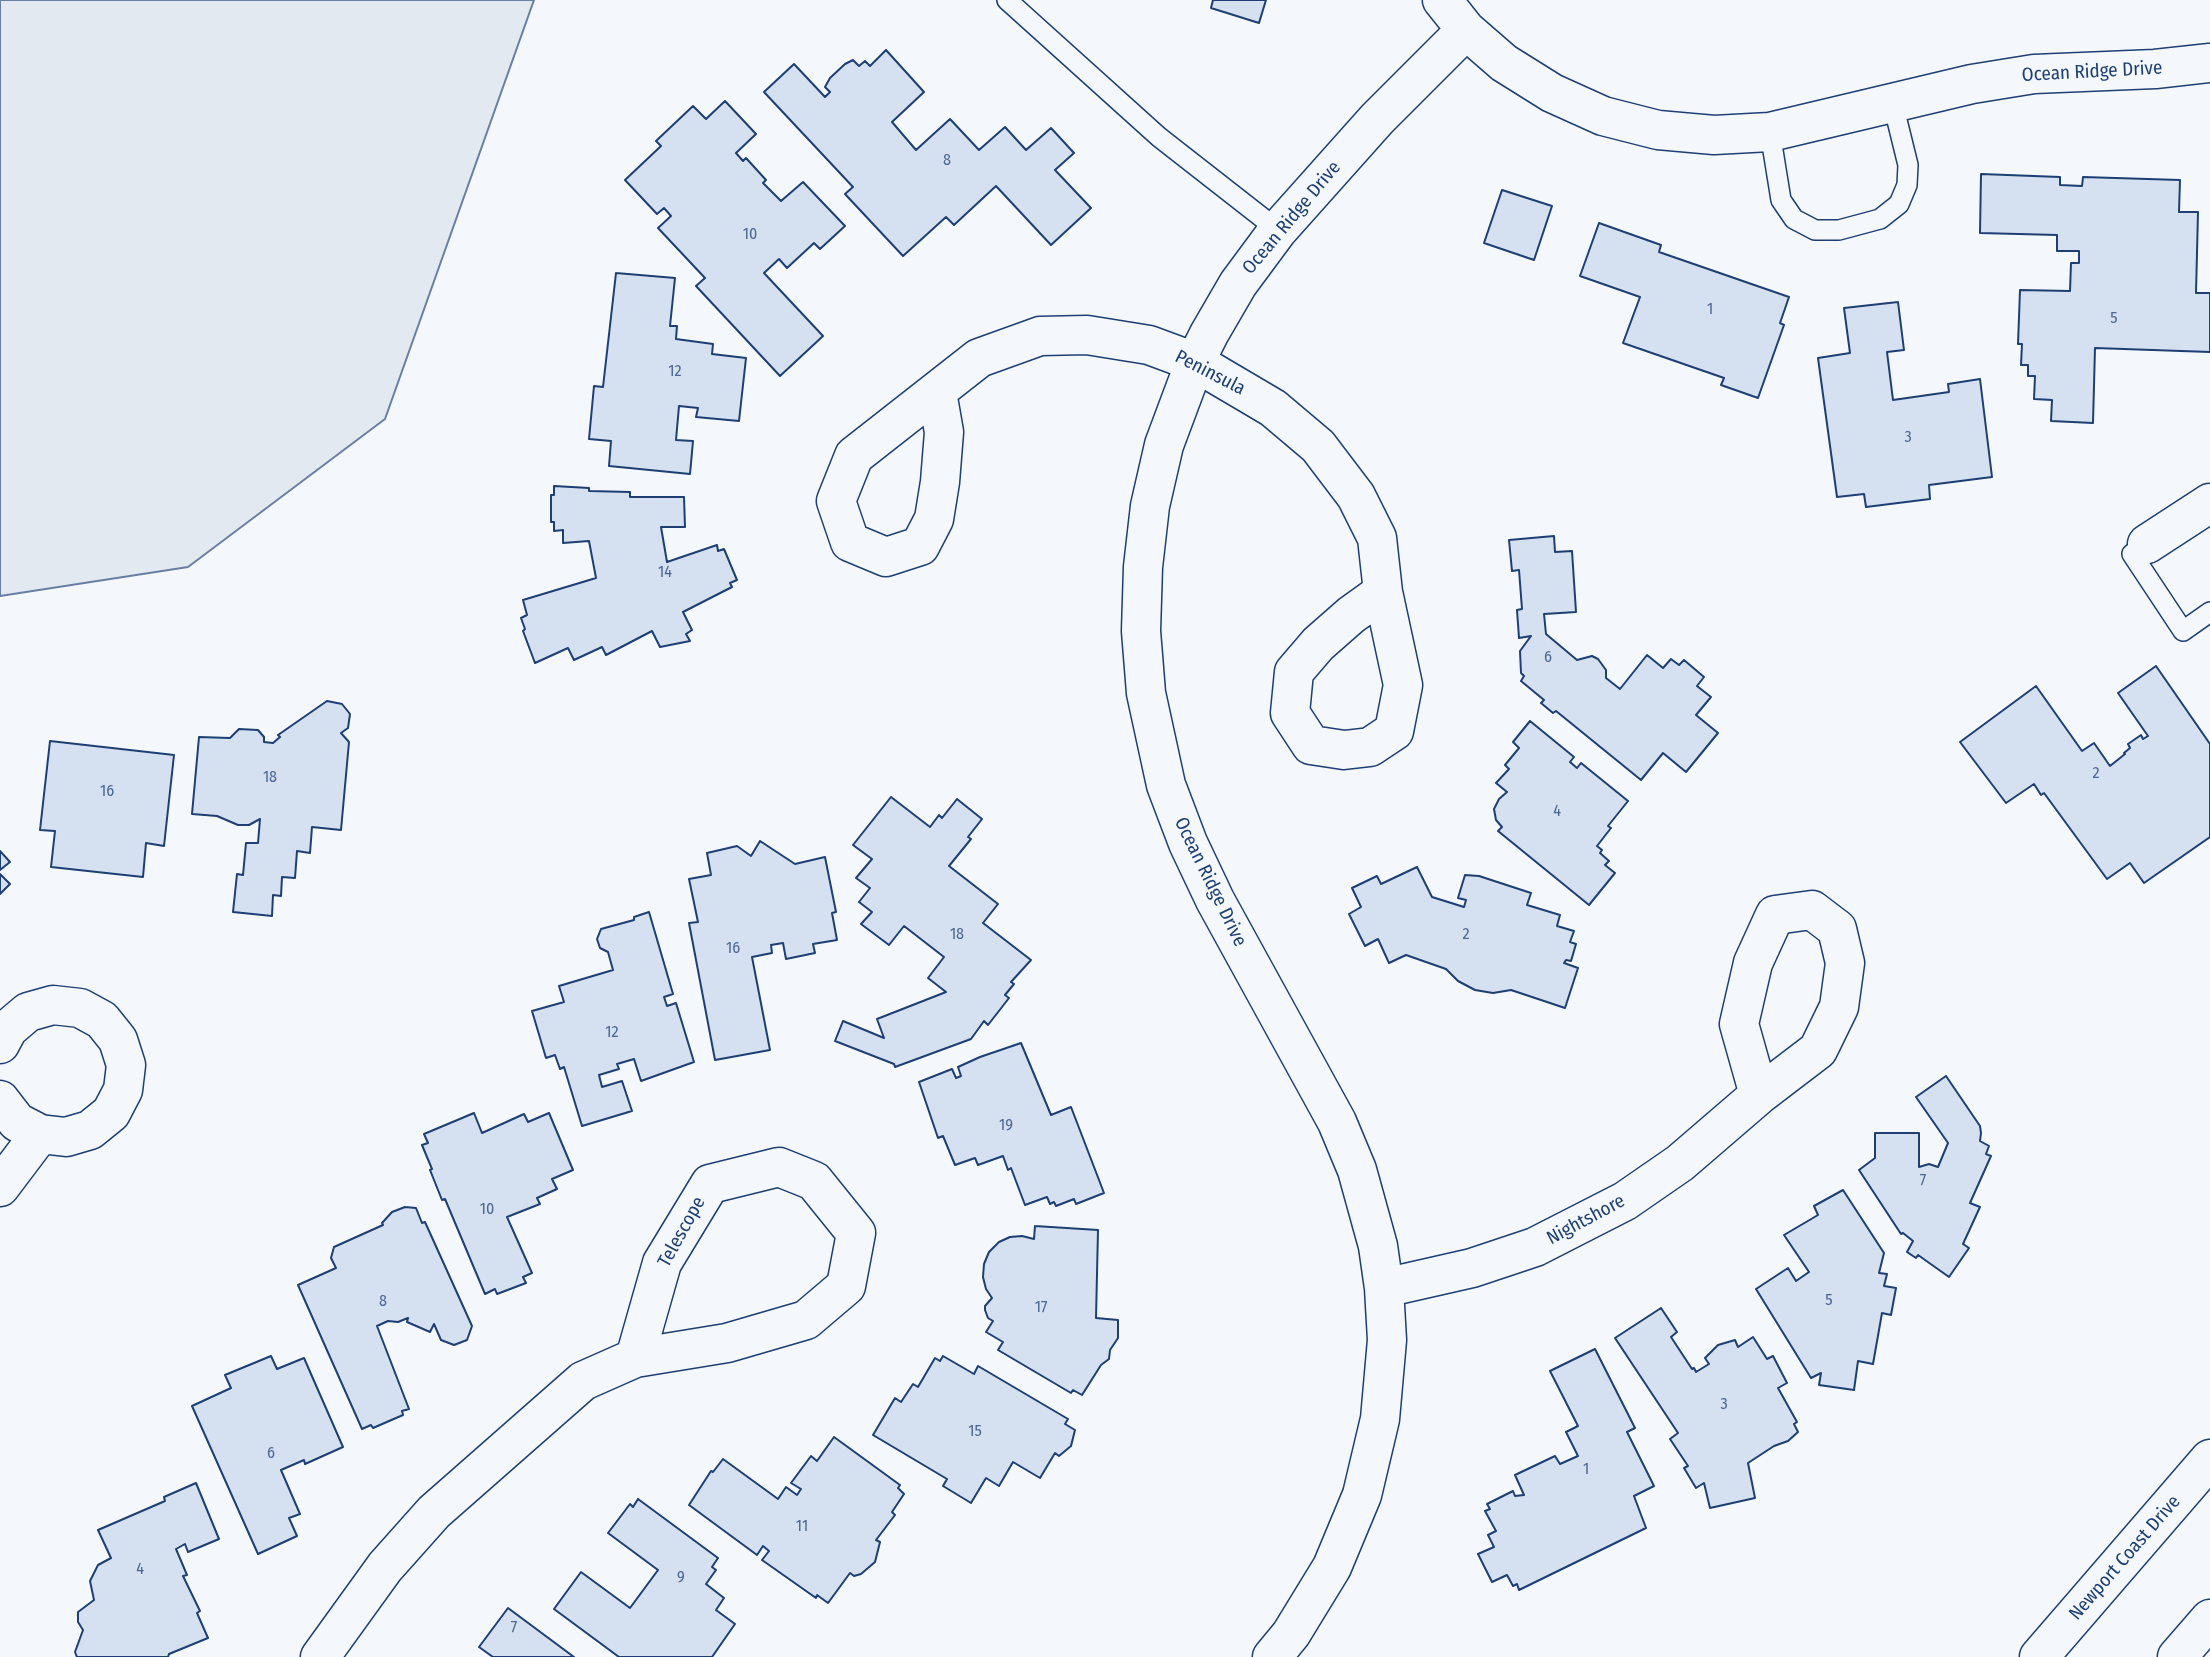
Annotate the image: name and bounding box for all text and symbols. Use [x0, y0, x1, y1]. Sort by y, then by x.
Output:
street label: Ocean Ridge Drive [2021, 57, 2163, 87]
house number: 8 [943, 151, 951, 171]
street label: Ocean Ridge Drive [1238, 157, 1346, 279]
house number: 10 [743, 225, 757, 245]
house number: 1 [1707, 300, 1713, 320]
house number: 5 [2110, 309, 2118, 329]
street label: Peninsula [1171, 346, 1249, 400]
house number: 12 [668, 362, 682, 382]
house number: 3 [1904, 428, 1912, 448]
house number: 14 [658, 563, 672, 583]
house number: 6 [1544, 648, 1552, 668]
house number: 2 [2092, 764, 2100, 784]
house number: 18 [263, 768, 277, 788]
house number: 16 [100, 782, 114, 802]
house number: 4 [1553, 802, 1561, 822]
street label: Ocean Ridge Drive [1169, 814, 1251, 950]
house number: 18 [950, 925, 964, 945]
house number: 2 [1462, 925, 1470, 945]
house number: 16 [726, 939, 740, 959]
house number: 12 [605, 1023, 619, 1043]
house number: 19 [999, 1116, 1013, 1136]
house number: 7 [1920, 1171, 1926, 1191]
street label: Nightshore [1543, 1190, 1629, 1250]
street label: Telescope [653, 1193, 711, 1271]
house number: 10 [480, 1200, 494, 1220]
house number: 5 [1825, 1291, 1833, 1311]
house number: 8 [379, 1292, 387, 1312]
house number: 17 [1035, 1298, 1047, 1318]
house number: 3 [1720, 1395, 1728, 1415]
house number: 15 [968, 1422, 982, 1442]
house number: 6 [267, 1444, 275, 1464]
house number: 1 [1583, 1460, 1589, 1480]
street label: Newport Coast Drive [2065, 1491, 2185, 1625]
house number: 11 [796, 1517, 808, 1537]
house number: 4 [136, 1560, 144, 1580]
house number: 9 [677, 1568, 685, 1588]
house number: 7 [511, 1618, 517, 1638]

